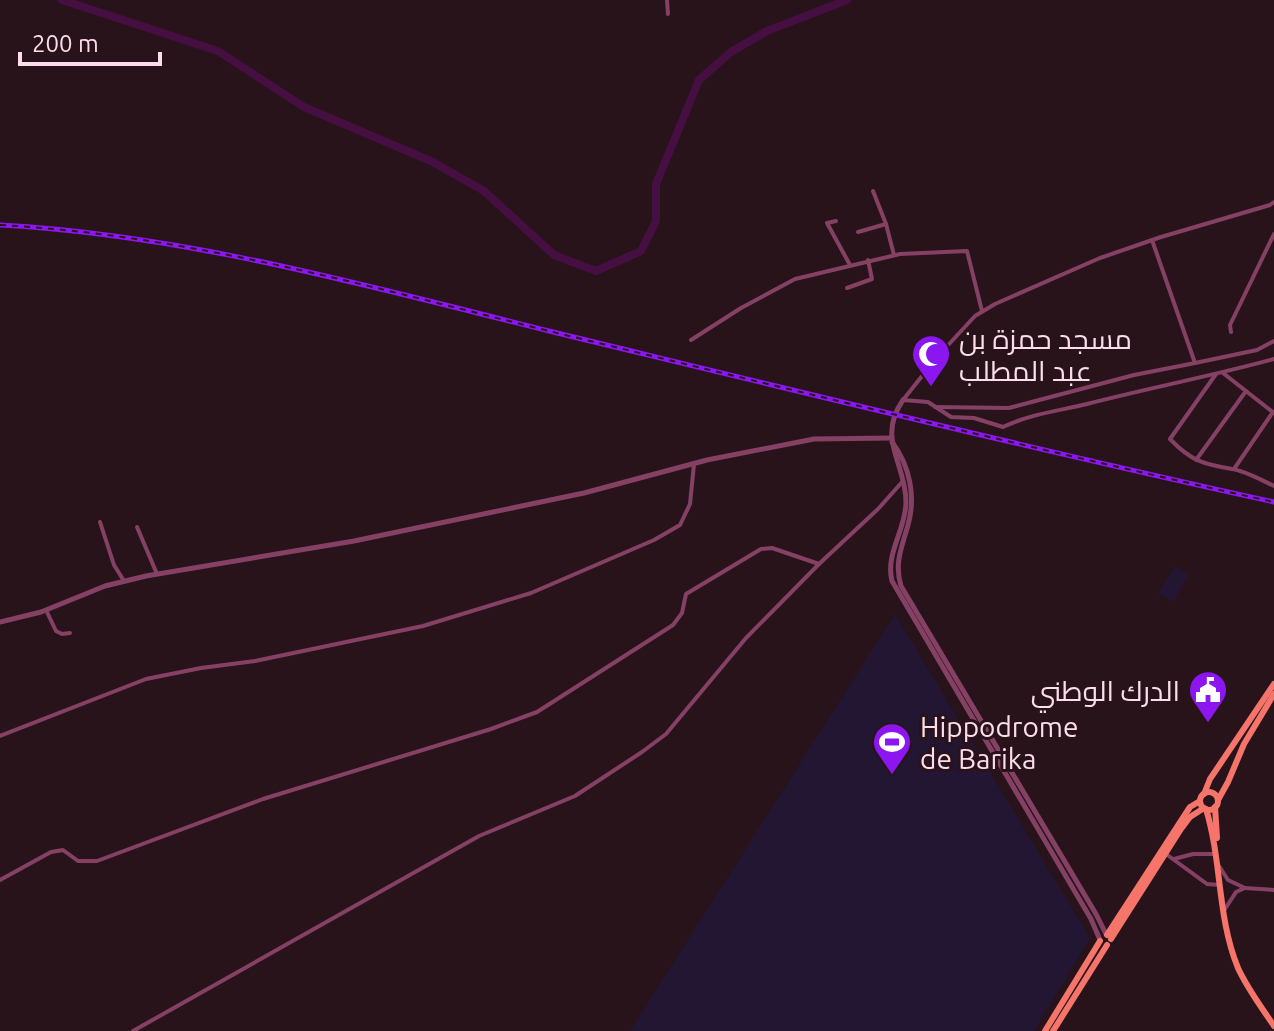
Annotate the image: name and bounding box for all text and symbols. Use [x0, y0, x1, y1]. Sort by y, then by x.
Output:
scale bar [20, 16, 160, 66]
text: 200 m [32, 30, 99, 57]
place label: مسجد حمزة بن عبد المطلب [959, 323, 1132, 386]
mosque icon: مسجد حمزة بن عبد المطلب [910, 333, 952, 388]
public building icon: الدرك الوطني [1187, 669, 1229, 724]
place label: الدرك الوطني [1031, 675, 1180, 713]
place label: Hippodrome de Barika [920, 711, 1078, 774]
sports icon: Hippodrome de Barika [871, 721, 913, 776]

